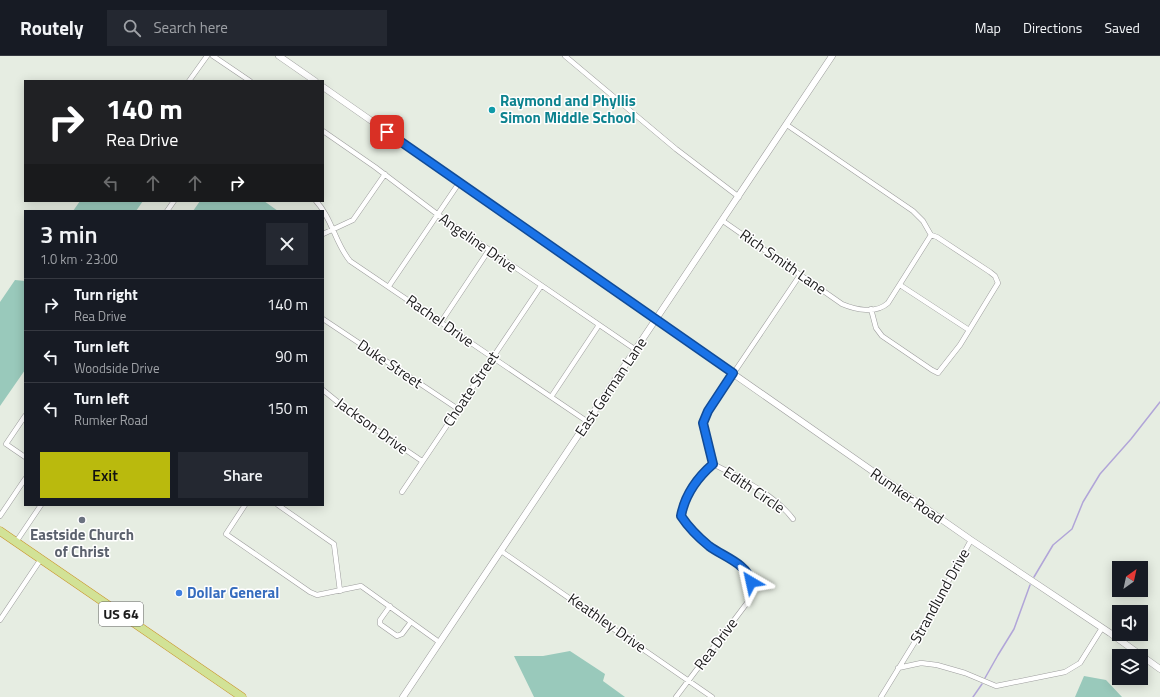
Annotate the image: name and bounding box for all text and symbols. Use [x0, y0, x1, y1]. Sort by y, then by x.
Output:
search box [107, 10, 387, 46]
text: Routely [20, 13, 83, 42]
text: Search here [153, 16, 228, 39]
icon: search [121, 17, 143, 39]
text: Map [975, 17, 1001, 38]
text: Directions [1023, 17, 1082, 38]
text: Saved [1104, 17, 1140, 38]
text: 140 m [106, 87, 183, 130]
place label: Raymond and Phyllis Simon Middle School [500, 89, 636, 129]
icon: right [40, 96, 92, 148]
marker: Raymond and Phyllis Simon Middle School [487, 105, 497, 115]
pin [370, 115, 404, 149]
icon: arrive [376, 121, 398, 143]
text: Rea Drive [106, 126, 178, 153]
icon: left [100, 172, 122, 194]
icon: ahead [142, 172, 164, 194]
icon: ahead [184, 172, 206, 194]
icon: right [226, 172, 248, 194]
street label: Angeline Drive [435, 207, 522, 278]
text: 3 min [40, 216, 98, 252]
button: close [266, 223, 308, 265]
street label: Rich Smith Lane [735, 223, 831, 300]
text: 1.0 km · 23:00 [40, 249, 118, 269]
text: Turn right [74, 283, 138, 306]
street label: Rachel Drive [402, 289, 479, 353]
text: 140 m [267, 293, 308, 316]
icon: right [40, 294, 62, 316]
text: Rea Drive [74, 306, 126, 326]
street label: Duke Street [353, 333, 428, 394]
street label: East German Lane [569, 333, 652, 441]
text: Turn left [74, 335, 129, 358]
text: 90 m [275, 345, 308, 368]
icon: left [40, 346, 62, 368]
street label: Choate Street [437, 346, 505, 431]
text: Woodside Drive [74, 358, 160, 378]
text: Turn left [74, 387, 129, 410]
street label: Jackson Drive [331, 391, 413, 460]
text: 150 m [267, 397, 308, 420]
icon: left [40, 398, 62, 420]
text: Rumker Road [74, 410, 148, 430]
button: Exit [40, 452, 170, 498]
button: Share [178, 452, 308, 498]
street label: Edith Circle [719, 460, 790, 519]
street label: Rumker Road [866, 462, 949, 529]
marker: Eastside Church of Christ [77, 515, 87, 525]
place label: Eastside Church of Christ [30, 523, 134, 563]
street label: Strandlund Drive [904, 544, 975, 647]
position arrow [730, 561, 772, 603]
north arrow [1112, 561, 1148, 597]
map controls [1112, 561, 1148, 685]
place label: Dollar General [187, 581, 279, 604]
street label: Keathley Drive [563, 587, 651, 658]
marker: Dollar General [174, 588, 184, 598]
road number: US 64 [99, 602, 143, 626]
button: sound [1112, 605, 1148, 641]
street label: Rea Drive [688, 613, 743, 675]
button: layers [1112, 649, 1148, 685]

